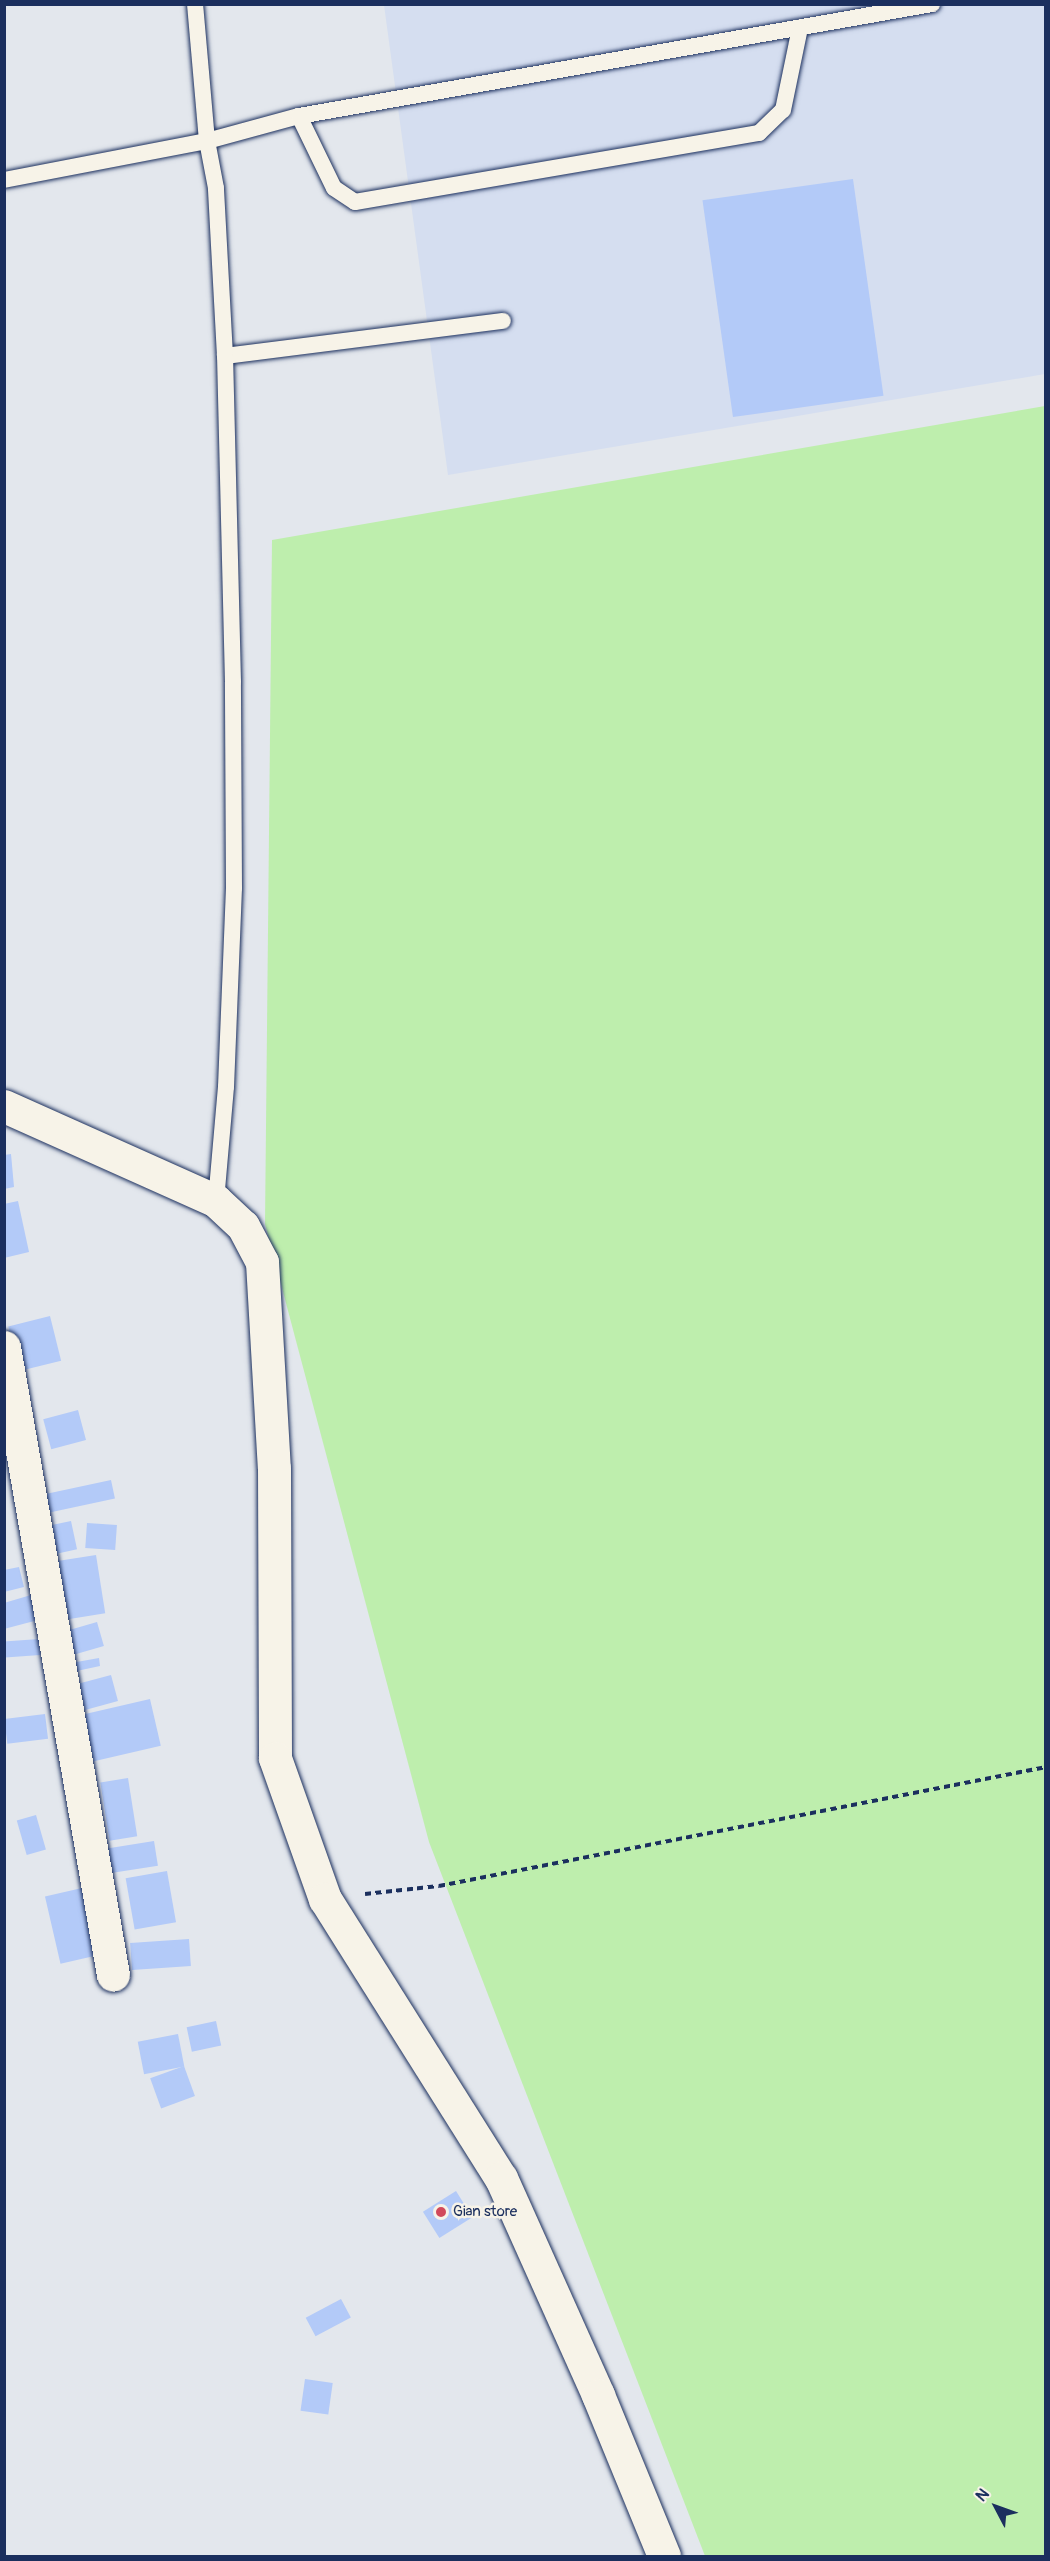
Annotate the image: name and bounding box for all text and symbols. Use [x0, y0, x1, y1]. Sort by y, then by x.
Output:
place label: Gian store [453, 2203, 517, 2221]
marker: Gian store [434, 2205, 448, 2219]
north arrow [966, 2477, 1026, 2537]
text: N [971, 2485, 994, 2506]

